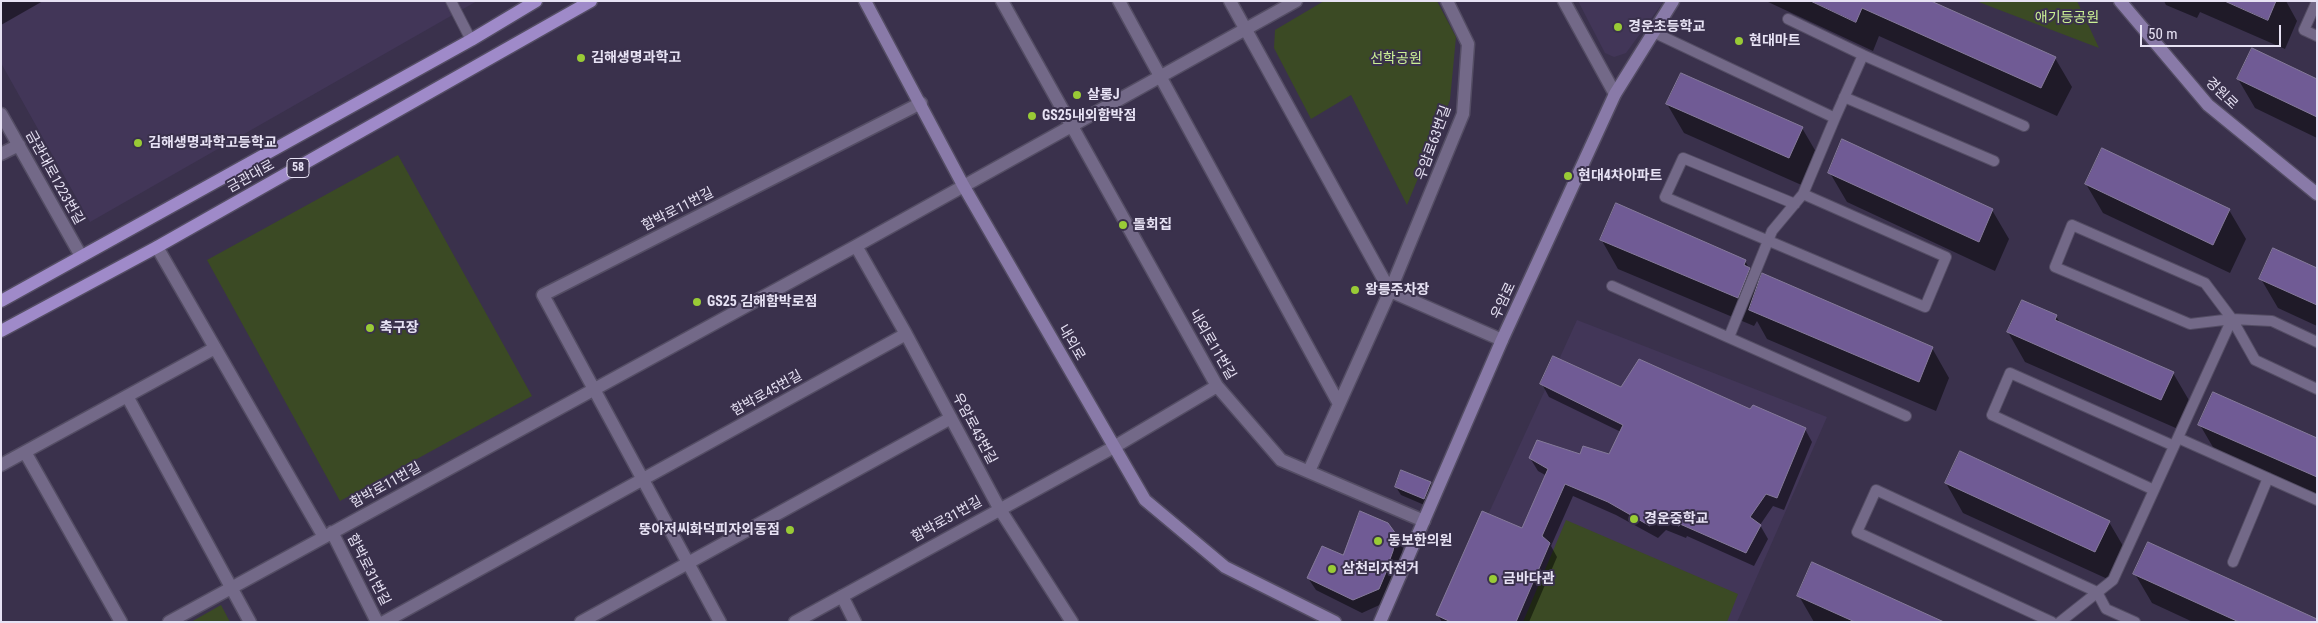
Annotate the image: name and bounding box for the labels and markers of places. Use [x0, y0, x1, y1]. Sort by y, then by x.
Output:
place label: 경운초등학교 [1628, 19, 1705, 35]
marker: 경운초등학교 [1612, 21, 1624, 33]
place label: 현대마트 [1749, 33, 1801, 49]
marker: 현대마트 [1733, 35, 1745, 47]
place label: 김해생명과학고 [591, 50, 681, 66]
marker: 김해생명과학고 [575, 52, 587, 64]
place label: 살롱J [1087, 87, 1120, 103]
marker: 살롱J [1071, 89, 1083, 101]
place label: GS25내외함박점 [1042, 108, 1136, 124]
marker: GS25내외함박점 [1026, 110, 1038, 122]
place label: 김해생명과학고등학교 [148, 135, 277, 151]
marker: 김해생명과학고등학교 [132, 137, 144, 149]
place label: 현대4차아파트 [1578, 168, 1662, 184]
marker: 현대4차아파트 [1562, 170, 1574, 182]
place label: 돌회집 [1133, 217, 1172, 233]
marker: 돌회집 [1117, 219, 1129, 231]
place label: 왕릉주차장 [1365, 282, 1429, 298]
marker: 왕릉주차장 [1349, 284, 1361, 296]
place label: GS25 김해함박로점 [707, 294, 817, 310]
marker: GS25 김해함박로점 [691, 296, 703, 308]
place label: 축구장 [380, 320, 419, 336]
marker: 축구장 [364, 322, 376, 334]
place label: 경운중학교 [1644, 511, 1708, 527]
marker: 경운중학교 [1628, 513, 1640, 525]
place label: 뚱아저씨화덕피자외동점 [638, 522, 780, 538]
marker: 뚱아저씨화덕피자외동점 [784, 524, 796, 536]
place label: 동보한의원 [1388, 533, 1452, 549]
marker: 동보한의원 [1372, 535, 1384, 547]
place label: 삼천리자전거 [1342, 561, 1419, 577]
marker: 삼천리자전거 [1326, 563, 1338, 575]
place label: 금바다관 [1503, 571, 1555, 587]
marker: 금바다관 [1487, 573, 1499, 585]

